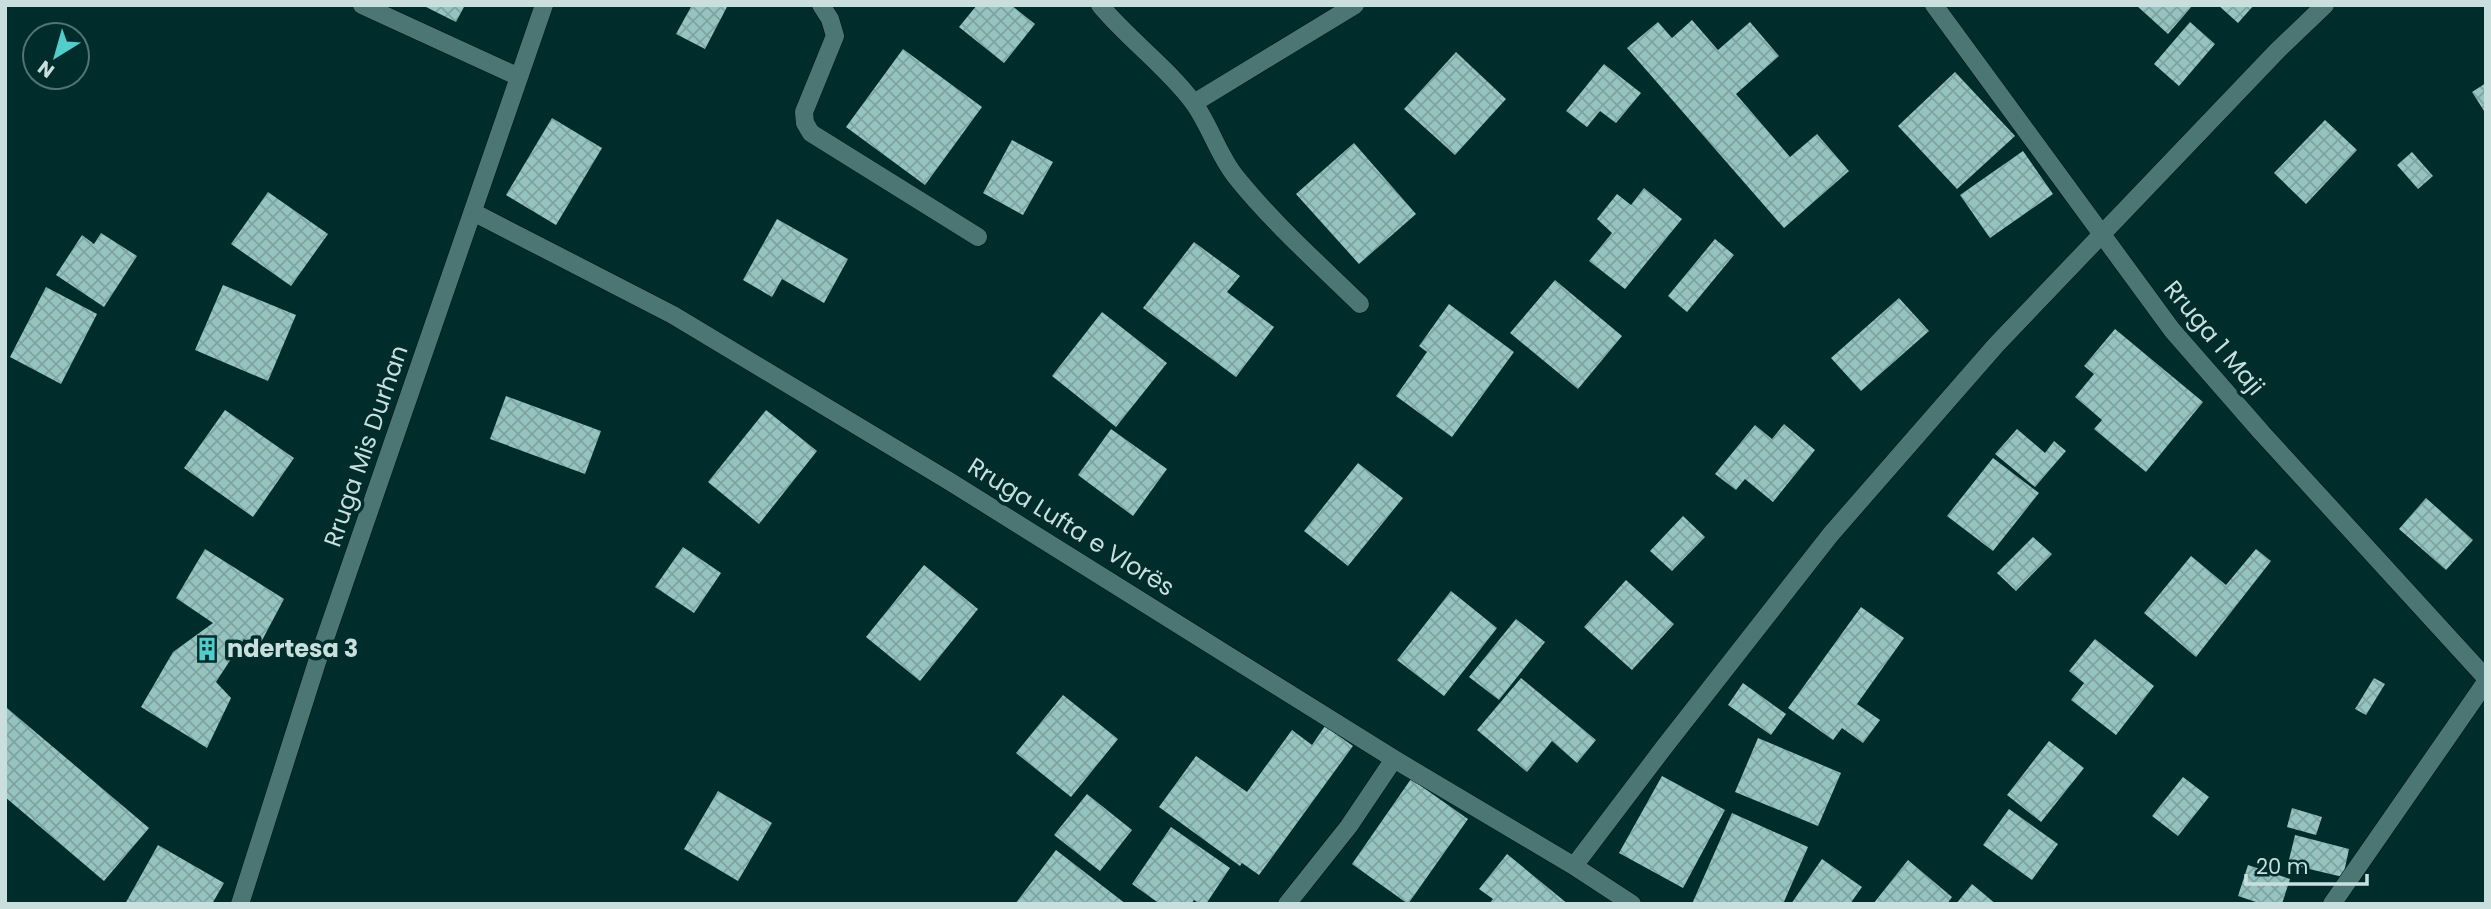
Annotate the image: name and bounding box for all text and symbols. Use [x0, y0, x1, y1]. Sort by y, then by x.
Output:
north arrow [21, 21, 91, 91]
text: N [32, 54, 60, 84]
street label: Rruga 1 Maji [2157, 273, 2272, 402]
street label: Rruga Mis Durhan [315, 340, 416, 551]
street label: Rruga Lufta e Vlorës [962, 450, 1181, 604]
place label: ndertesa 3 [227, 632, 358, 665]
building icon: ndertesa 3 [193, 635, 221, 663]
scale bar [2246, 842, 2367, 886]
text: 20 m [2256, 852, 2309, 881]

